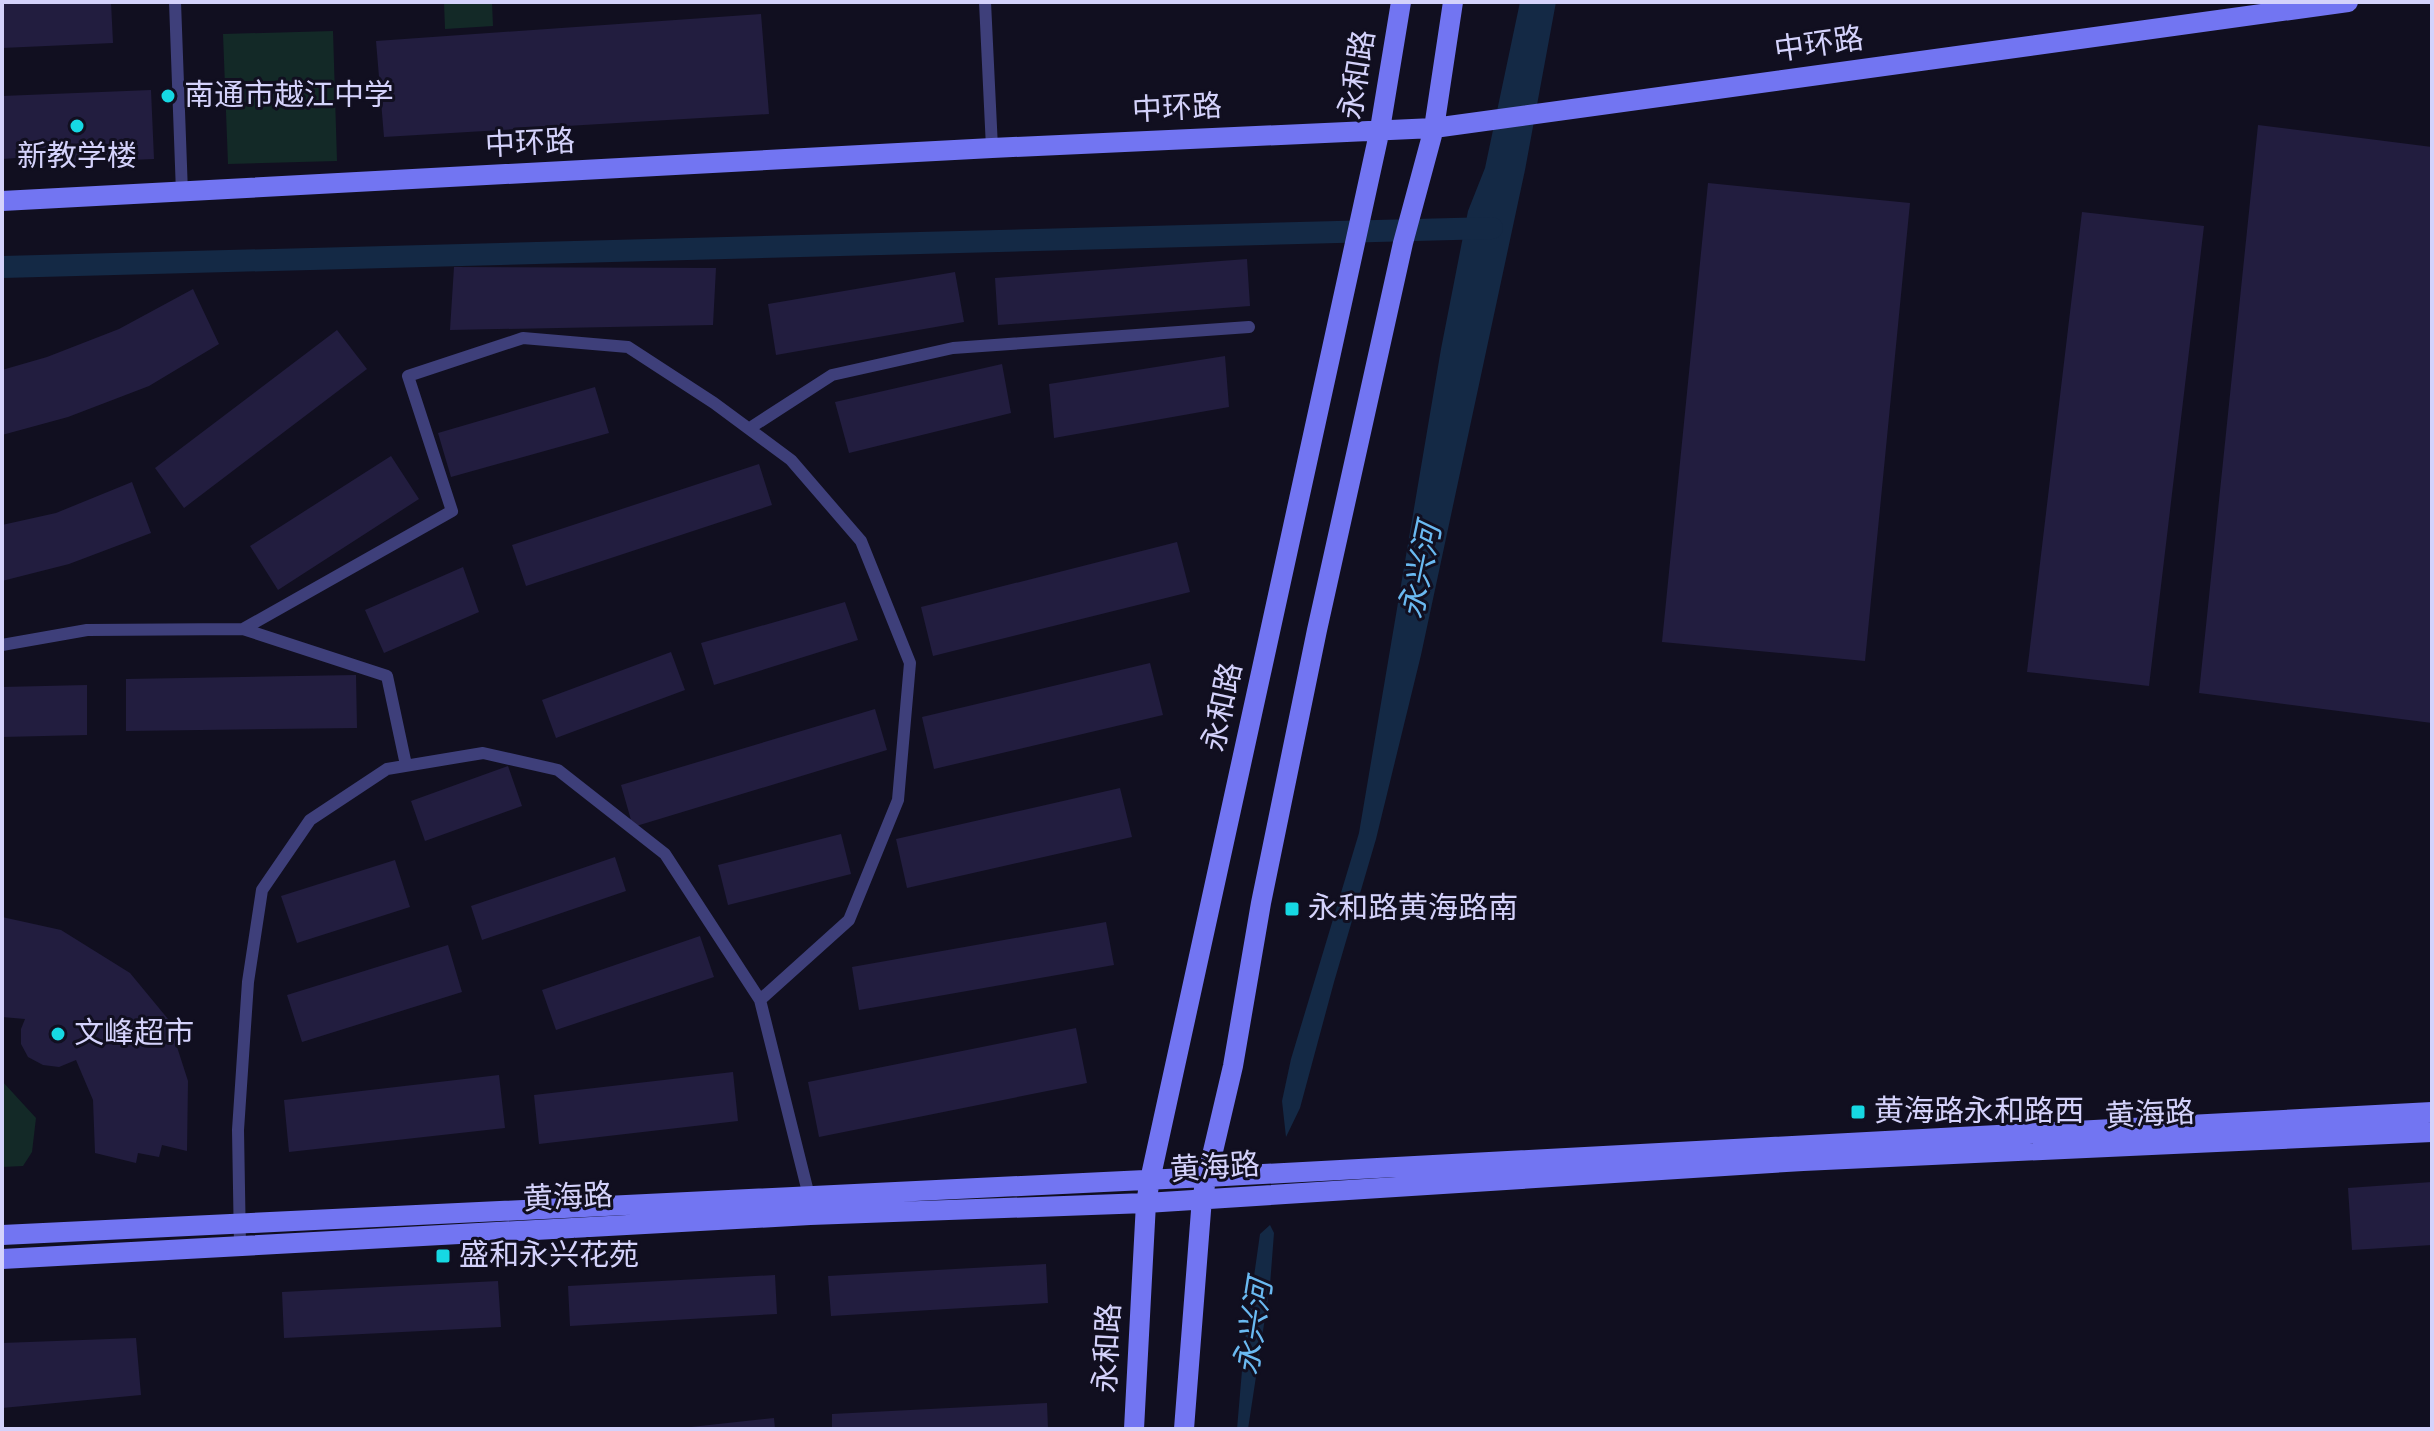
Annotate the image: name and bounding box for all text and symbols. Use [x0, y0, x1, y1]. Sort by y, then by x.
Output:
street label: 中环路 [1772, 22, 1866, 66]
street label: 永和路 [1334, 28, 1380, 122]
place label: 南通市越江中学 [184, 79, 394, 111]
marker: 南通市越江中学 [159, 87, 177, 105]
street label: 中环路 [1131, 90, 1223, 126]
marker: 新教学楼 [68, 117, 86, 135]
street label: 中环路 [484, 125, 576, 161]
place label: 新教学楼 [17, 140, 137, 172]
water label: 永兴河 [1394, 515, 1448, 621]
street label: 永和路 [1197, 659, 1247, 754]
place label: 永和路黄海路南 [1308, 892, 1518, 924]
marker: 永和路黄海路南 [1283, 900, 1301, 918]
place label: 文峰超市 [74, 1017, 194, 1049]
marker: 文峰超市 [49, 1025, 67, 1043]
place label: 黄海路永和路西 [1874, 1095, 2084, 1127]
street label: 黄海路 [2104, 1096, 2196, 1132]
marker: 黄海路永和路西 [1849, 1103, 1867, 1121]
street label: 黄海路 [1169, 1148, 1261, 1186]
street label: 黄海路 [522, 1179, 614, 1215]
place label: 盛和永兴花苑 [459, 1239, 639, 1271]
marker: 盛和永兴花苑 [434, 1247, 452, 1265]
water label: 永兴河 [1230, 1271, 1278, 1377]
street label: 永和路 [1089, 1302, 1125, 1394]

